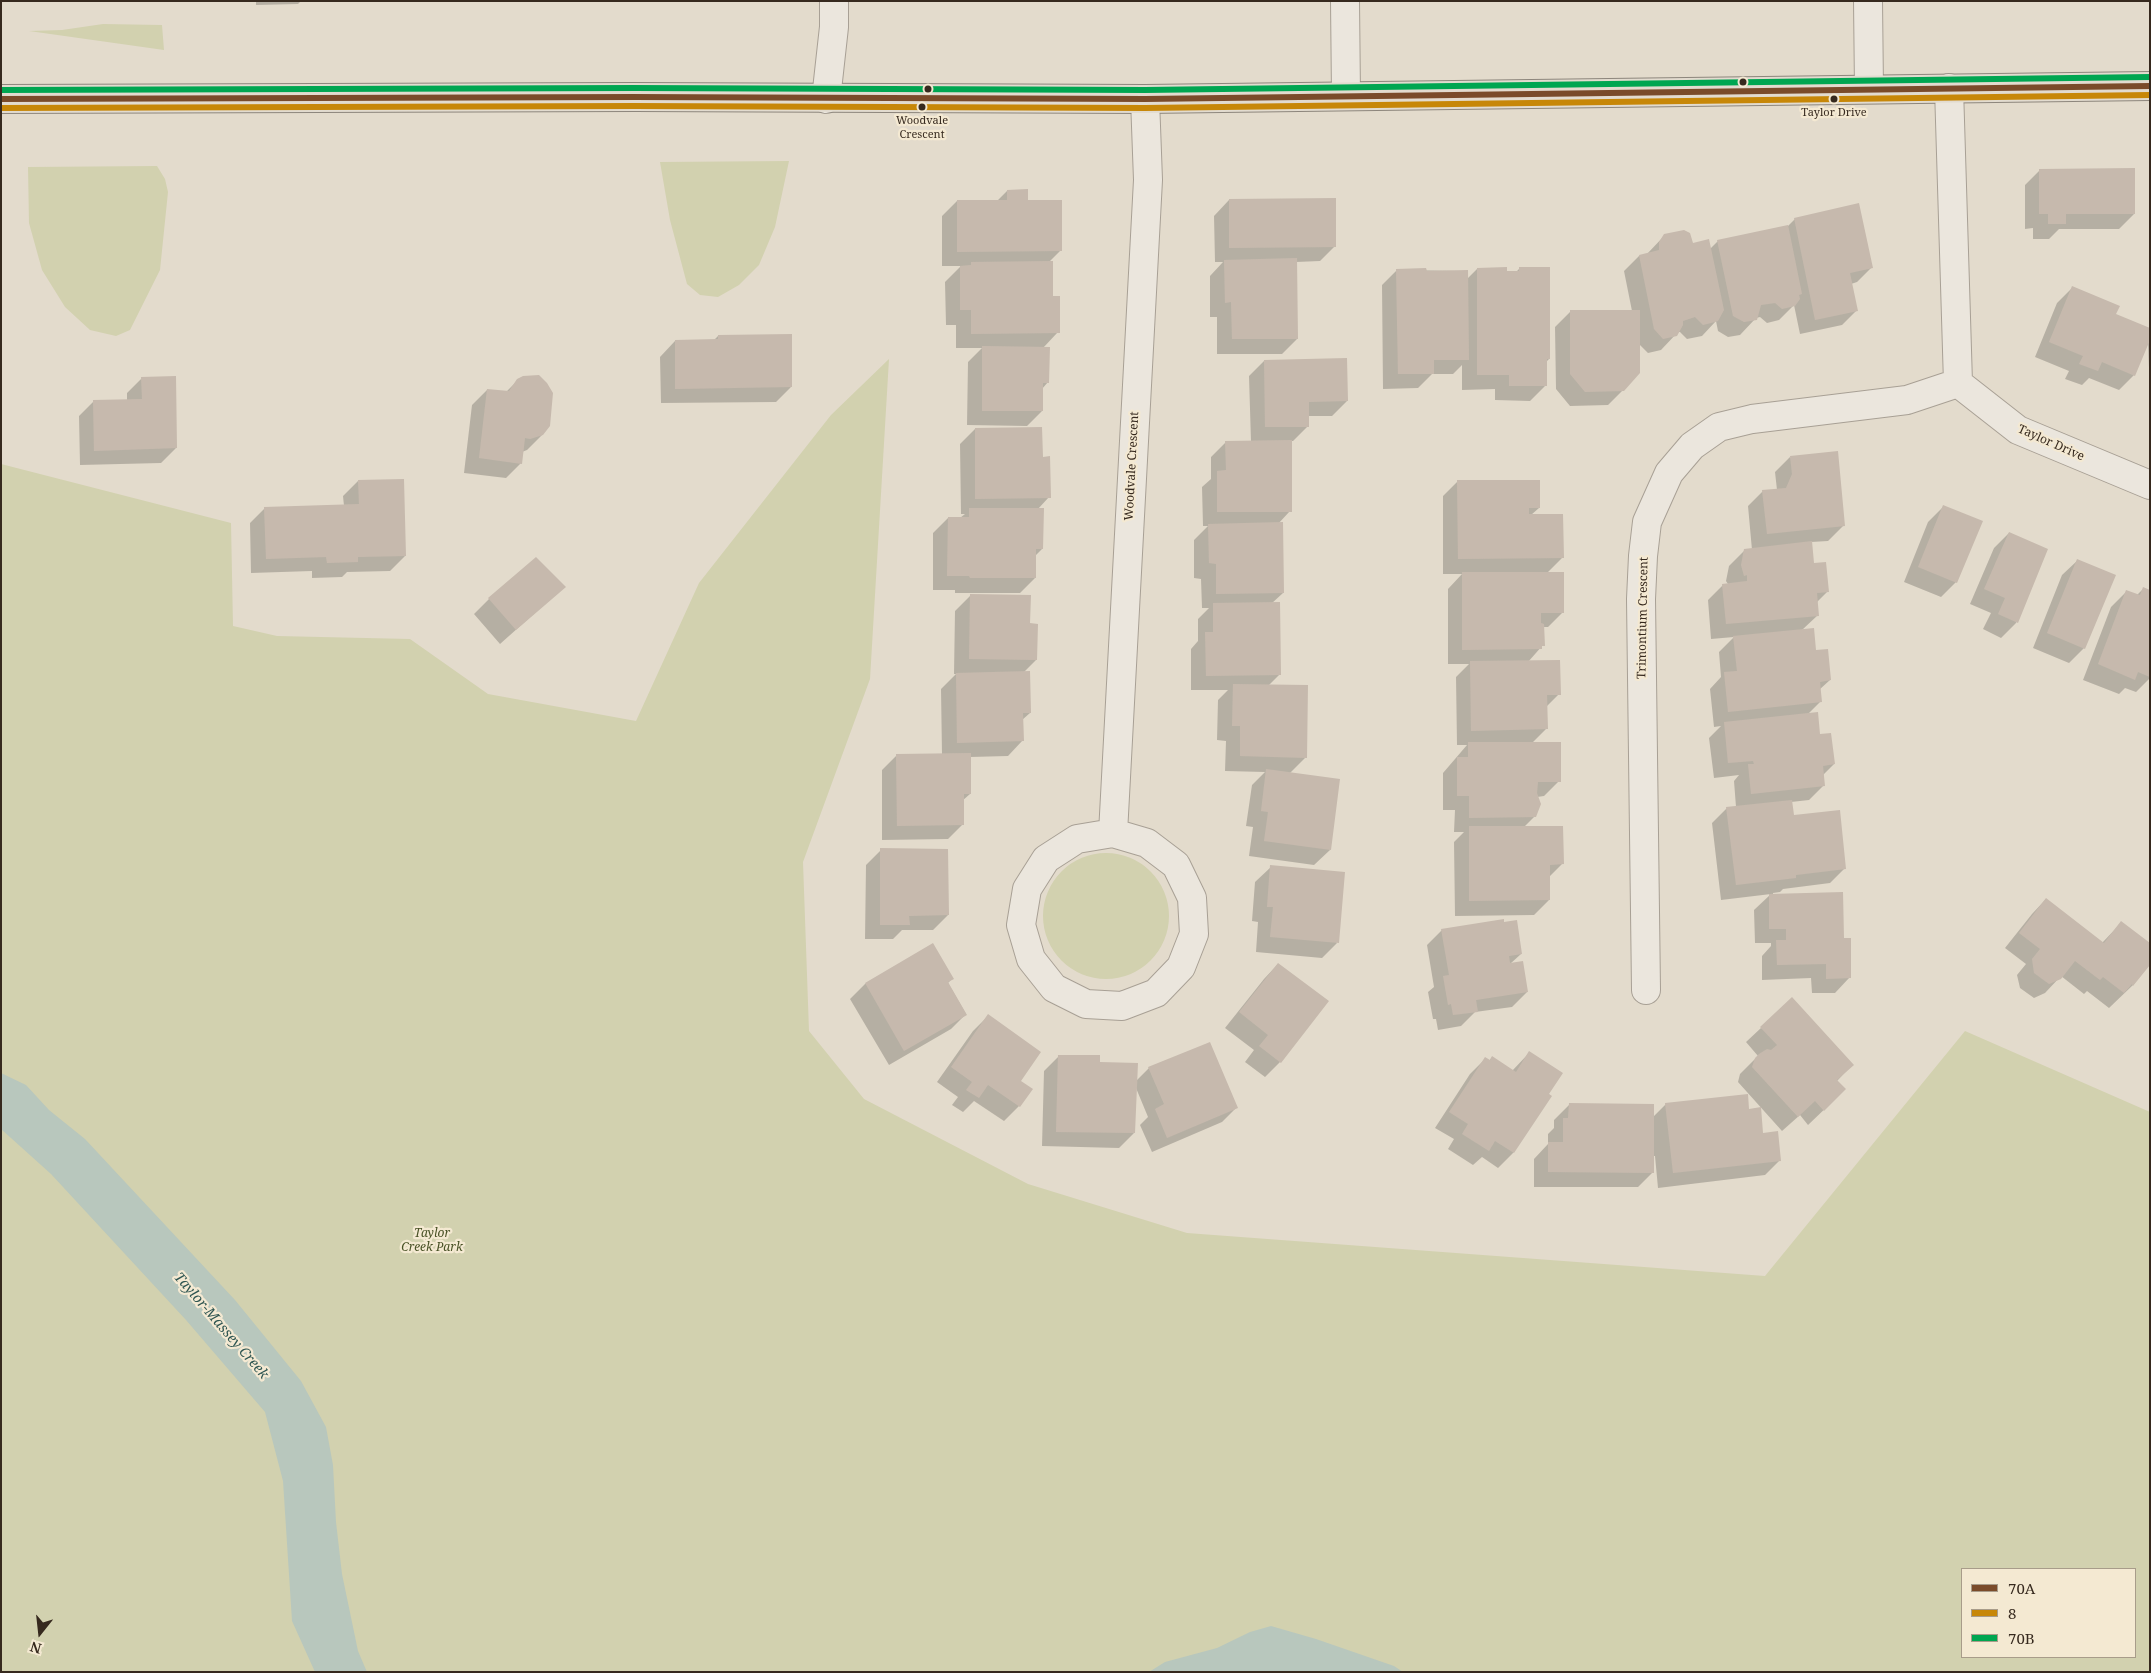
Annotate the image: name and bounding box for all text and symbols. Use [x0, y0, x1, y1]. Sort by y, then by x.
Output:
unlabelled marker [1738, 77, 1748, 87]
unlabelled marker [923, 84, 933, 94]
marker: Taylor Drive [1829, 94, 1839, 104]
marker: Woodvale Crescent [917, 102, 927, 112]
place label: Taylor Drive [1801, 106, 1867, 120]
place label: Woodvale Crescent [896, 114, 948, 140]
street label: Woodvale Crescent [1122, 411, 1142, 521]
street label: Taylor Drive [2016, 422, 2086, 464]
street label: Trimontium Crescent [1635, 557, 1651, 679]
park label: Taylor Creek Park [401, 1227, 463, 1255]
water label: Taylor-Massey Creek [170, 1269, 272, 1383]
legend [1961, 1568, 2136, 1658]
text: 70A [2008, 1578, 2035, 1598]
text: 8 [2008, 1603, 2016, 1623]
north arrow [15, 1608, 65, 1658]
text: 70B [2008, 1628, 2035, 1648]
text: N [28, 1637, 44, 1659]

